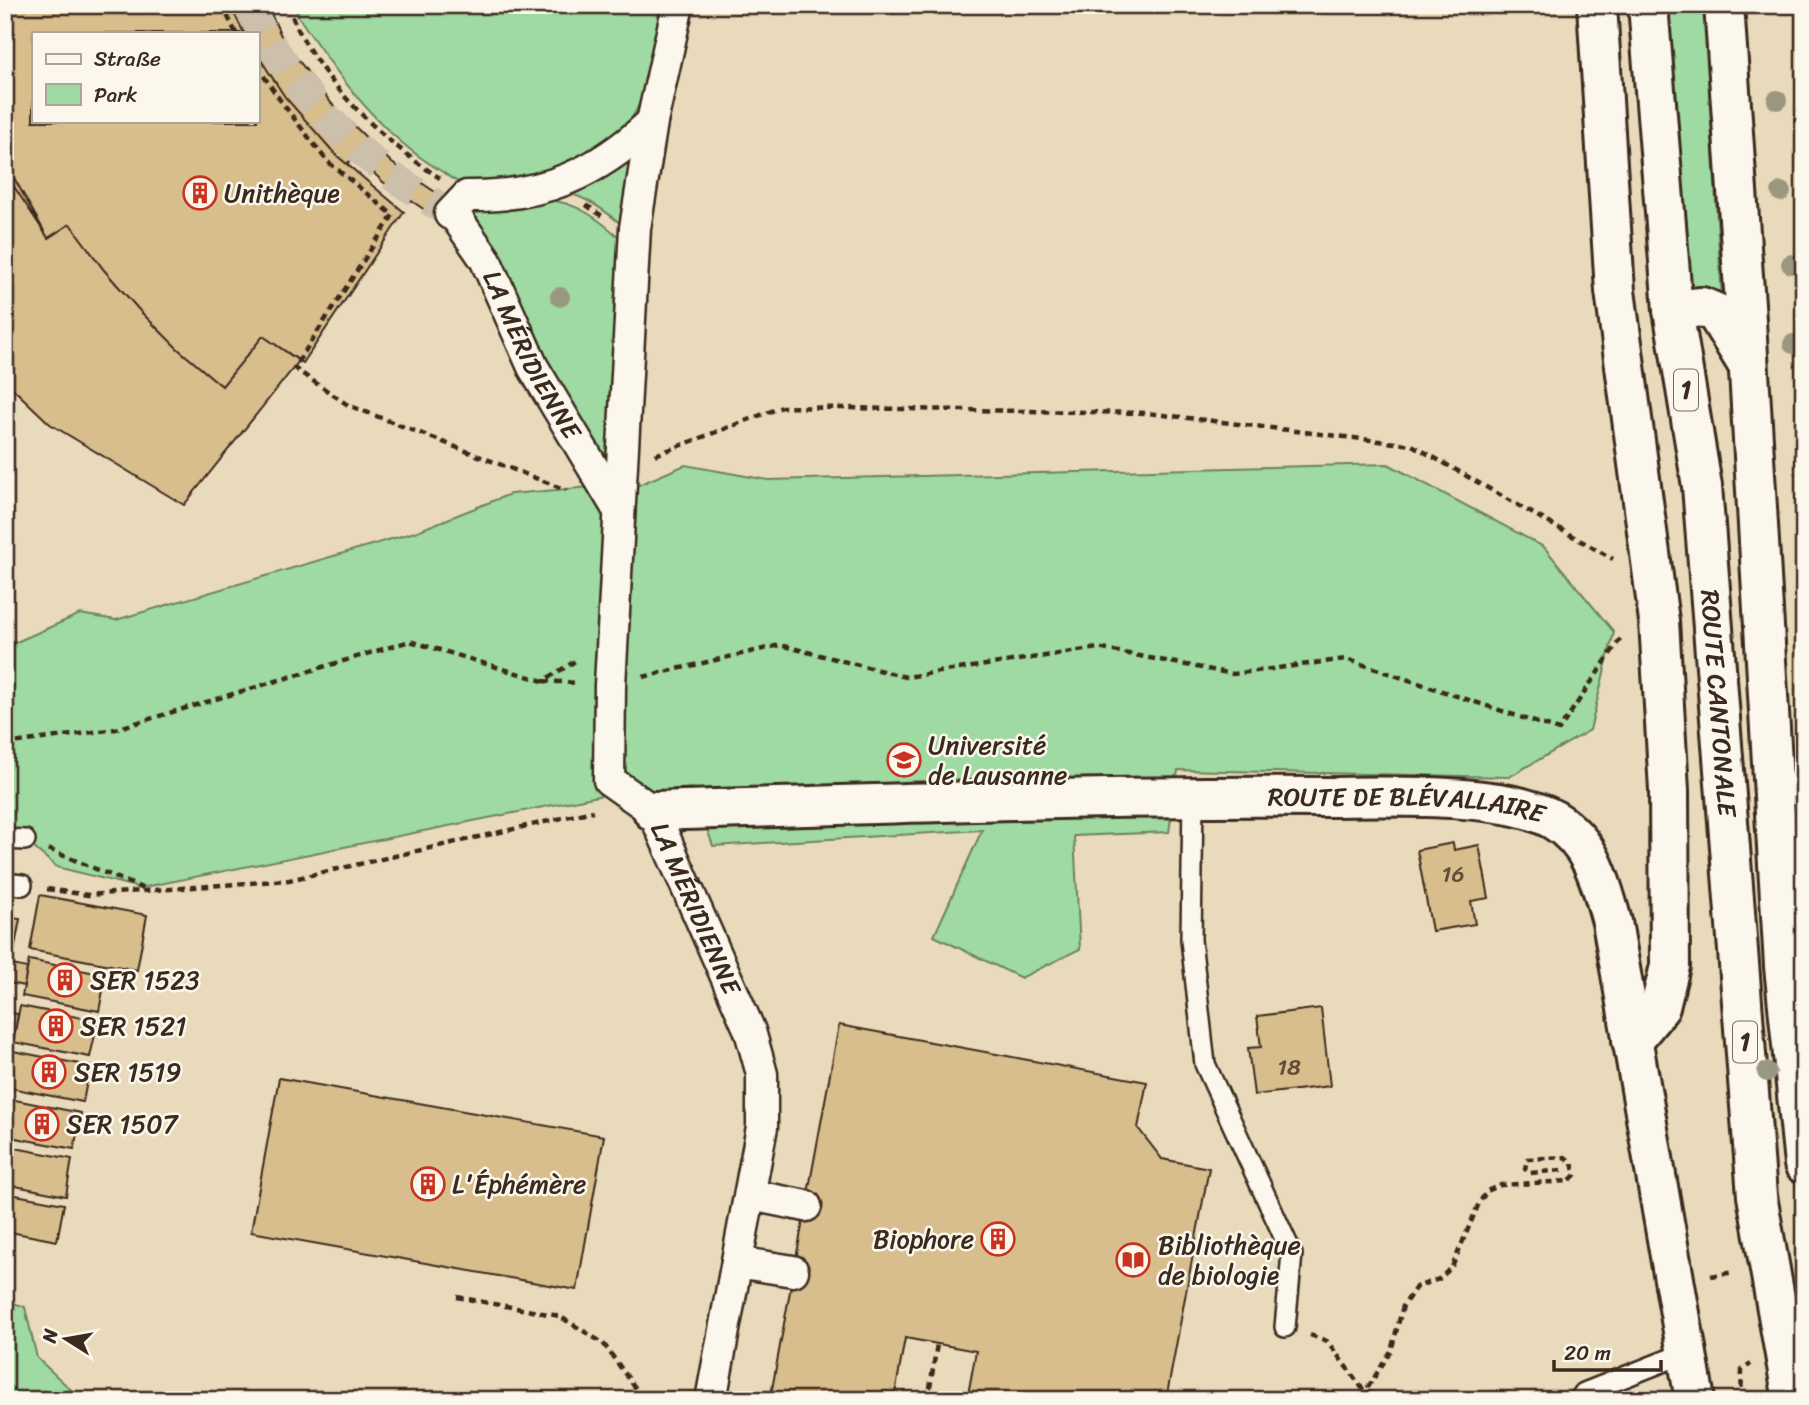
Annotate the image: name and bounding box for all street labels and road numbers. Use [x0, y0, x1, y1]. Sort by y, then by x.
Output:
street label: LA MÉRIDIENNE [470, 262, 595, 450]
road number: 1 [1674, 370, 1698, 410]
street label: ROUTE CANTONALE [1687, 588, 1751, 820]
street label: ROUTE DE BLÉVALLAIRE [1268, 773, 1553, 837]
street label: LA MÉRIDIENNE [638, 814, 755, 1004]
road number: 1 [1733, 1022, 1757, 1062]

